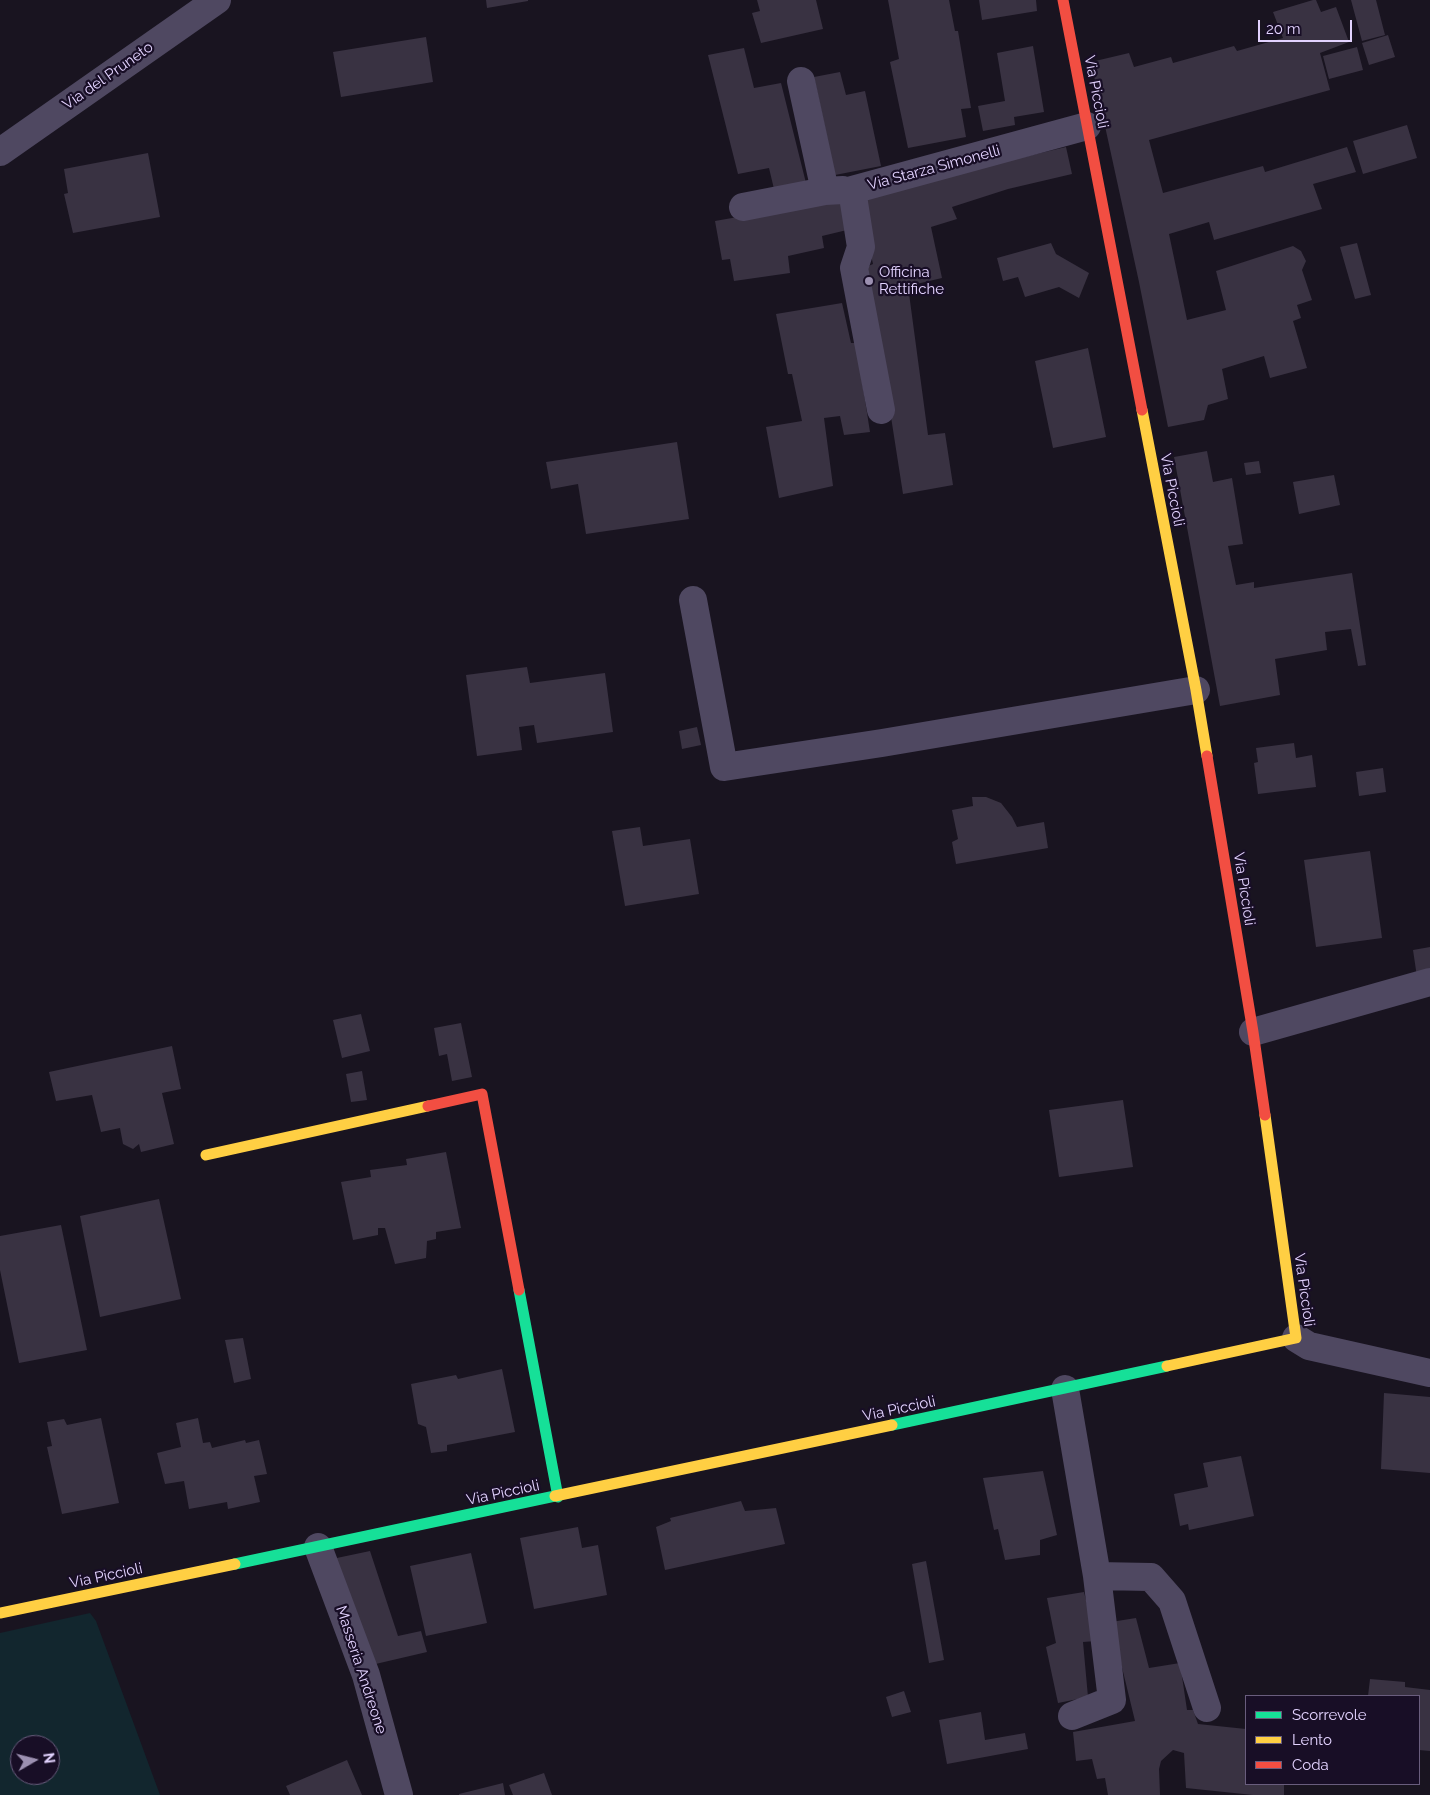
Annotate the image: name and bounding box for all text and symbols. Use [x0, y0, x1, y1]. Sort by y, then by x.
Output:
scale bar [1260, 10, 1354, 42]
text: 20 m [1266, 20, 1301, 38]
street label: Via del Pruneto [59, 38, 157, 114]
street label: Via Piccioli [1080, 54, 1112, 130]
street label: Via Starza Simonelli [866, 142, 1002, 194]
place label: Officina Rettifiche [879, 263, 944, 298]
marker: Officina Rettifiche [863, 275, 875, 287]
street label: Via Piccioli [1156, 452, 1188, 528]
street label: Via Piccioli [1229, 851, 1259, 927]
street label: Via Piccioli [1290, 1252, 1318, 1328]
street label: Via Piccioli [861, 1393, 937, 1425]
street label: Via Piccioli [465, 1477, 541, 1509]
street label: Via Piccioli [68, 1560, 144, 1592]
street label: Masseria Andreone [332, 1604, 390, 1736]
legend [1245, 1695, 1420, 1785]
text: Scorrevole [1292, 1706, 1367, 1724]
text: Lento [1292, 1731, 1332, 1749]
north arrow [10, 1735, 60, 1785]
text: N [40, 1752, 58, 1764]
text: Coda [1292, 1756, 1329, 1774]

